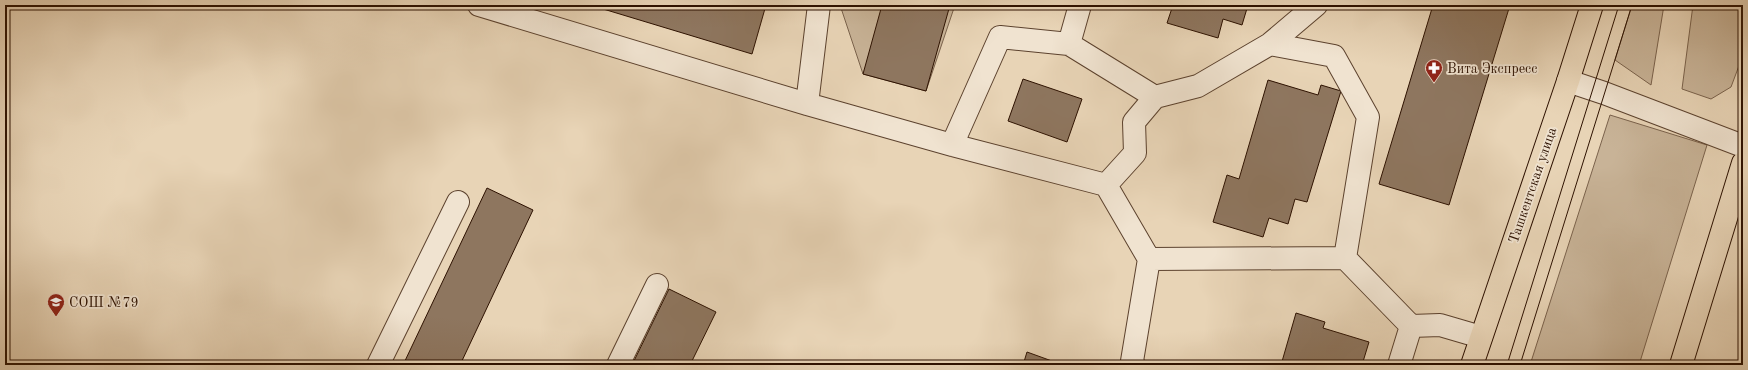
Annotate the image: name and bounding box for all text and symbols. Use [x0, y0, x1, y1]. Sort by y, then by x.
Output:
pharmacy icon: Вита Экспресс [1424, 58, 1444, 83]
place label: Вита Экспресс [1447, 62, 1537, 76]
street label: Ташкентская улица [1507, 125, 1559, 245]
school or university icon: СОШ №79 [46, 292, 66, 317]
place label: СОШ №79 [69, 296, 139, 310]

